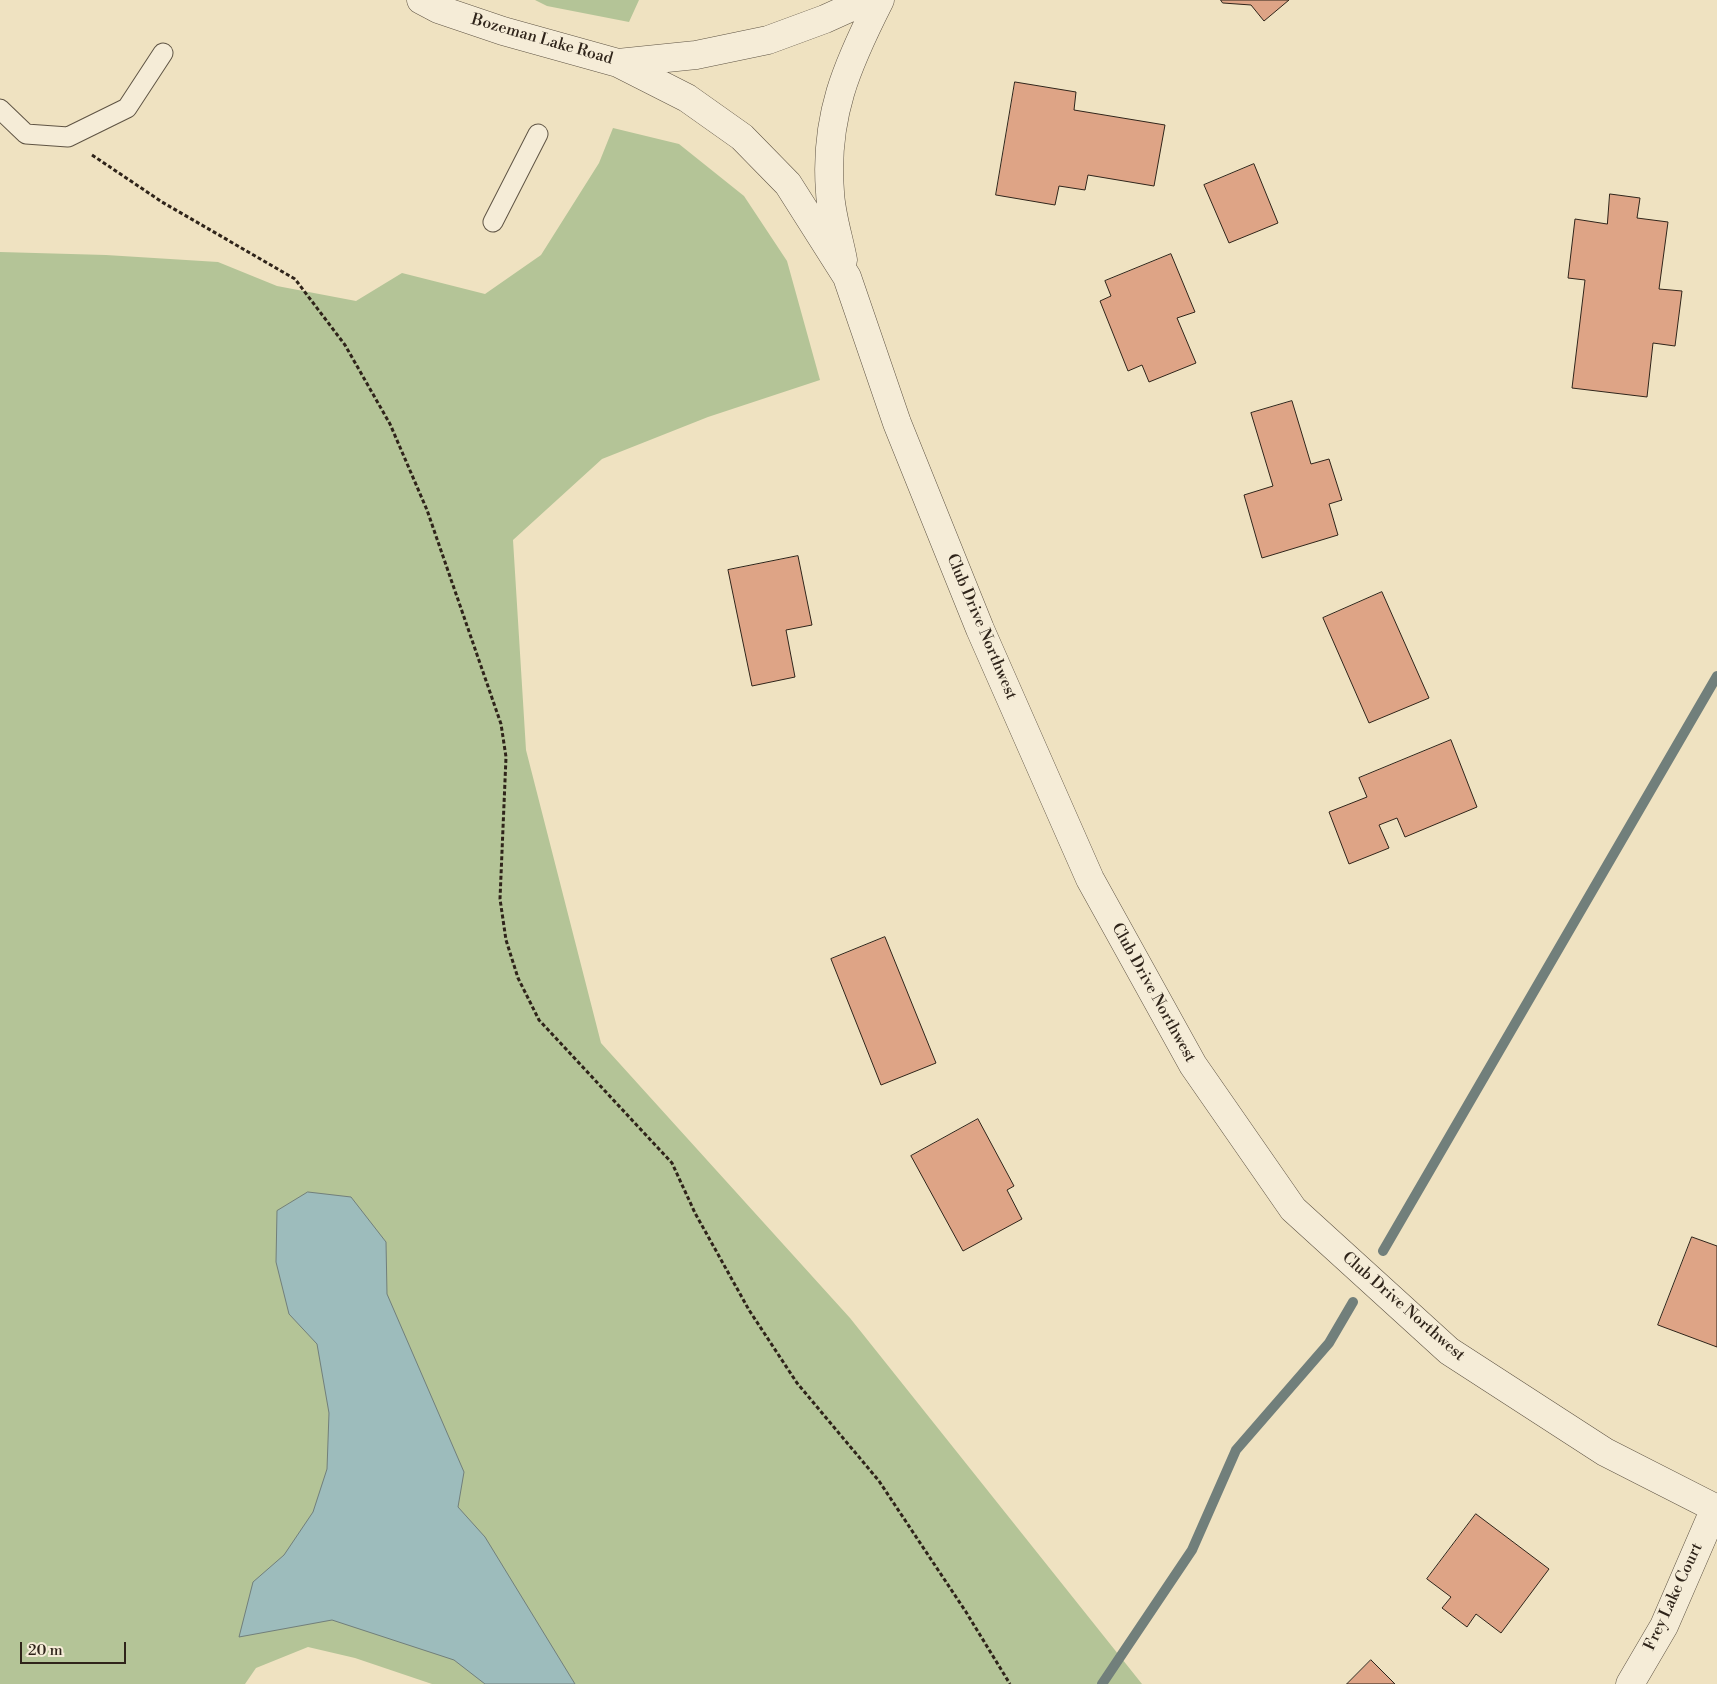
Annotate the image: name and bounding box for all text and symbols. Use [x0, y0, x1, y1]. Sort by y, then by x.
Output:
street label: Bozeman Lake Road [469, 11, 615, 69]
street label: Club Drive Northwest [942, 551, 1020, 703]
street label: Club Drive Northwest [1107, 920, 1199, 1066]
street label: Club Drive Northwest [1338, 1248, 1468, 1366]
street label: Frey Lake Court [1641, 1540, 1707, 1654]
scale bar [22, 1632, 129, 1664]
text: 20 m [28, 1641, 63, 1660]

